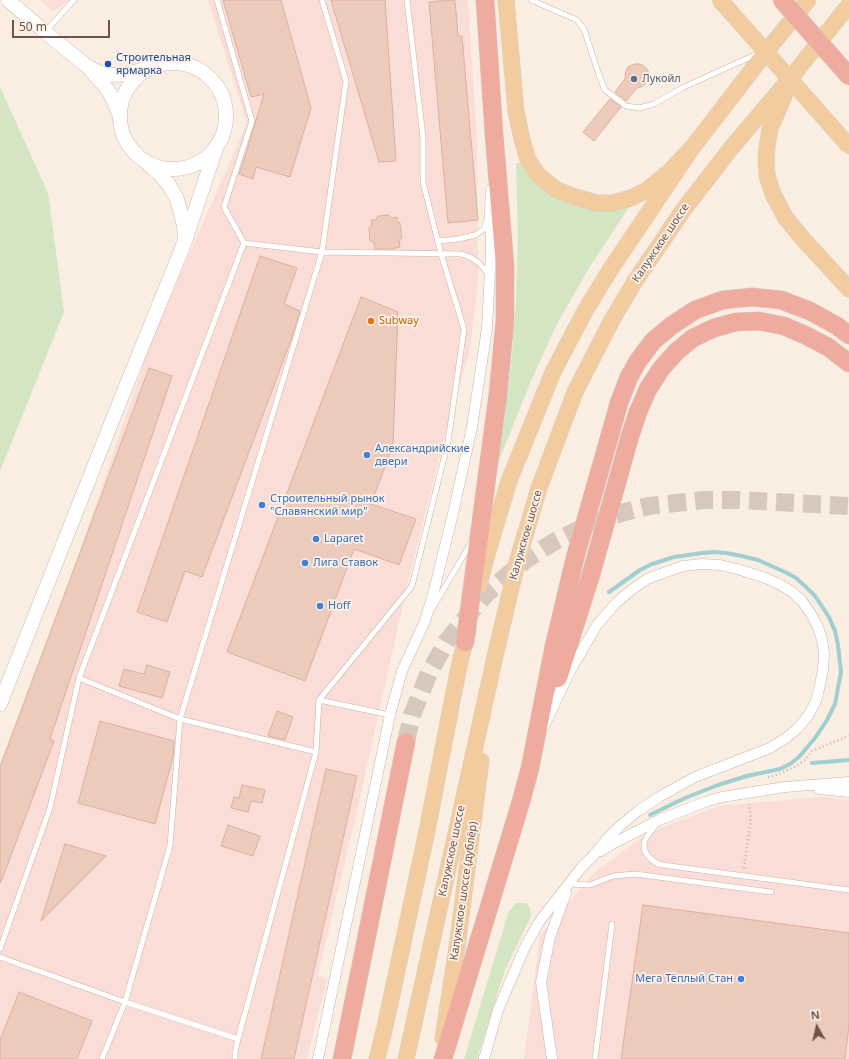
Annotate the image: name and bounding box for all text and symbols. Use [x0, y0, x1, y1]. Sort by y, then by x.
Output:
scale bar [14, 12, 112, 38]
text: 50 m [19, 18, 47, 35]
place label: Строительная ярмарка [116, 51, 191, 77]
marker: Строительная ярмарка [103, 59, 113, 69]
place label: Лукойл [642, 72, 681, 86]
marker: Лукойл [629, 74, 639, 84]
street label: Калужское шоссе [630, 201, 692, 285]
place label: Subway [379, 314, 419, 328]
marker: Subway [366, 316, 376, 326]
place label: Александрийские двери [375, 442, 470, 468]
marker: Александрийские двери [362, 450, 372, 460]
street label: Калужское шоссе [507, 489, 545, 581]
place label: Строительный рынок "Славянский мир" [270, 492, 385, 518]
marker: Строительный рынок "Славянский мир" [257, 500, 267, 510]
place label: Laparet [324, 532, 363, 546]
marker: Laparet [311, 534, 321, 544]
place label: Лига Ставок [313, 556, 378, 570]
marker: Лига Ставок [300, 558, 310, 568]
place label: Hoff [328, 599, 350, 613]
marker: Hoff [315, 601, 325, 611]
street label: Калужское шоссе [436, 804, 468, 898]
street label: Калужское шоссе (дублёр) [448, 821, 480, 961]
place label: Мега Тёплый Cтан [635, 972, 733, 986]
marker: Мега Тёплый Cтан [736, 974, 746, 984]
north arrow [797, 1007, 837, 1047]
text: N [810, 1007, 821, 1023]

